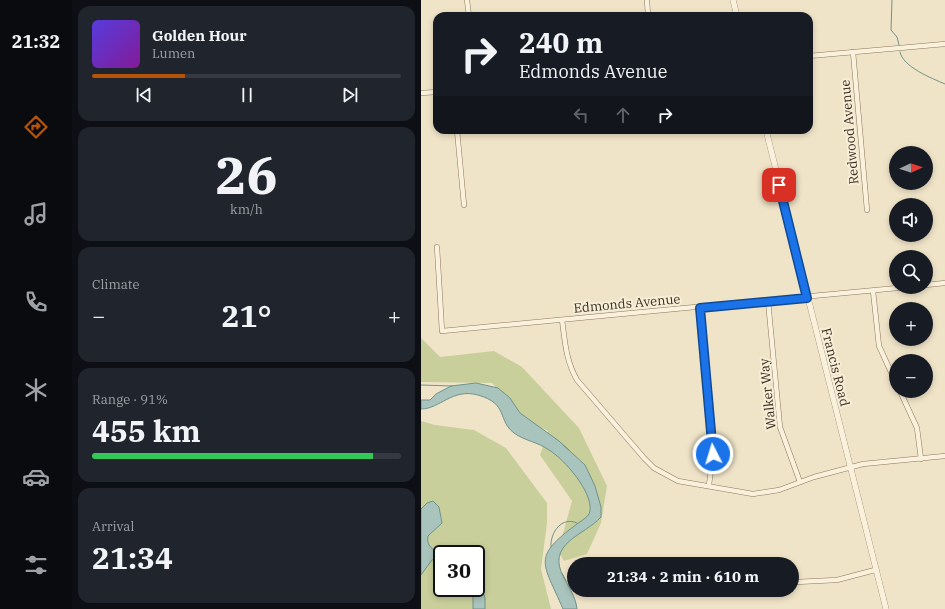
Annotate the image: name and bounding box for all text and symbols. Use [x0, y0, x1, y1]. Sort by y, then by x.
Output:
text: 240 m [519, 24, 603, 61]
text: Golden Hour [152, 26, 247, 45]
icon: right [453, 28, 505, 80]
text: 21:32 [12, 30, 60, 53]
text: Lumen [152, 45, 195, 62]
text: Edmonds Avenue [519, 60, 667, 83]
street label: Redwood Avenue [836, 79, 863, 185]
icon: previous [133, 84, 155, 106]
icon: pause [236, 84, 258, 106]
icon: next [339, 84, 361, 106]
icon: left [570, 104, 592, 126]
icon: ahead [612, 104, 634, 126]
icon: right [654, 104, 676, 126]
icon: directions [22, 113, 50, 141]
text: 26 [215, 141, 278, 208]
north arrow [889, 146, 933, 190]
map controls [889, 146, 933, 398]
pin [762, 168, 796, 202]
icon: arrive [768, 174, 790, 196]
button: sound [889, 198, 933, 242]
icon: music [22, 200, 50, 228]
text: km/h [230, 201, 263, 218]
button: search [889, 250, 933, 294]
text: Climate [92, 276, 139, 293]
icon: phone [22, 288, 50, 316]
street label: Edmonds Avenue [573, 290, 681, 317]
text: 21° [221, 296, 272, 335]
text: − [92, 301, 105, 330]
text: + [388, 301, 401, 330]
button: + [889, 302, 933, 346]
street label: Francis Road [818, 326, 853, 408]
button: − [889, 354, 933, 398]
street label: Walker Way [755, 357, 780, 430]
icon: climate [22, 376, 50, 404]
text: Range · 91% [92, 391, 168, 408]
text: 455 km [92, 411, 201, 450]
position arrow [692, 433, 734, 475]
icon: car [22, 463, 50, 491]
text: Arrival [92, 518, 134, 535]
text: 21:34 [92, 538, 173, 577]
speed limit sign: 30 [433, 545, 485, 597]
icon: filters [22, 551, 50, 579]
text: 21:34 · 2 min · 610 m [607, 567, 759, 586]

